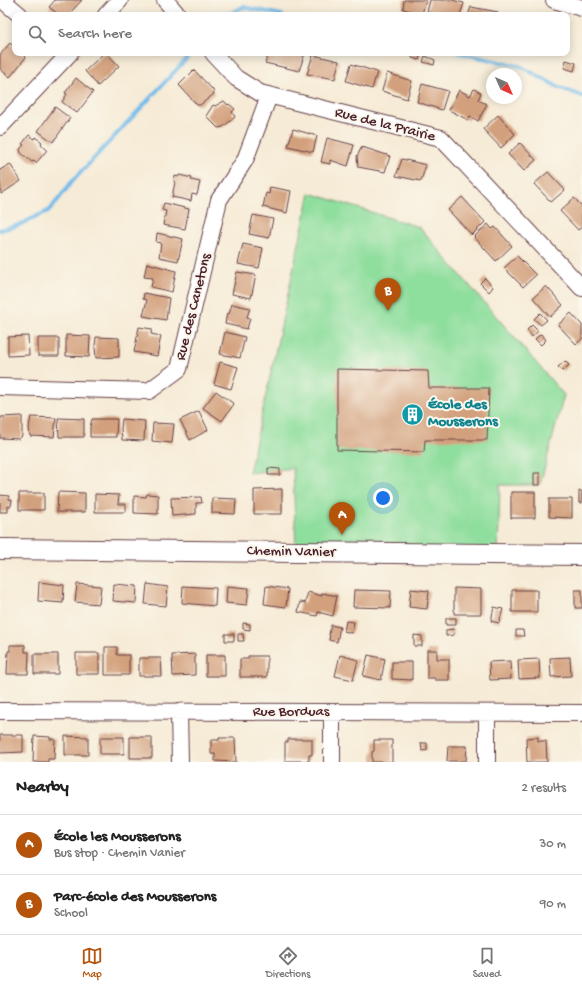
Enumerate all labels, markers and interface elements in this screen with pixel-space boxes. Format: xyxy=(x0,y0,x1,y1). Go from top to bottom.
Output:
search box xyxy=(12,12,570,56)
icon: search xyxy=(26,23,48,45)
text: Search here xyxy=(58,25,132,43)
north arrow xyxy=(486,68,522,104)
street label: Rue de la Prairie xyxy=(333,104,437,146)
street label: Rue des Canetons xyxy=(172,251,216,362)
pin: B xyxy=(375,278,401,311)
place label: École des Mousserons xyxy=(428,396,499,431)
building icon: École des Mousserons xyxy=(399,401,425,427)
your location xyxy=(373,488,393,508)
pin: A xyxy=(329,502,355,535)
street label: Chemin Vanier xyxy=(247,542,337,562)
street label: Rue Borduas xyxy=(253,703,330,721)
text: Nearby xyxy=(16,778,69,798)
text: 2 results xyxy=(521,781,566,796)
text: École les Mousserons xyxy=(54,828,181,846)
text: A xyxy=(25,837,33,852)
text: 30 m xyxy=(540,837,566,852)
text: Bus stop · Chemin Vanier xyxy=(54,846,185,861)
text: Parc-école des Mousserons xyxy=(54,888,216,906)
text: B xyxy=(26,897,32,912)
text: 90 m xyxy=(540,897,566,912)
text: School xyxy=(54,906,88,921)
tab: Map xyxy=(81,945,103,981)
tab: Directions xyxy=(266,945,310,981)
tab: Saved xyxy=(473,945,501,981)

